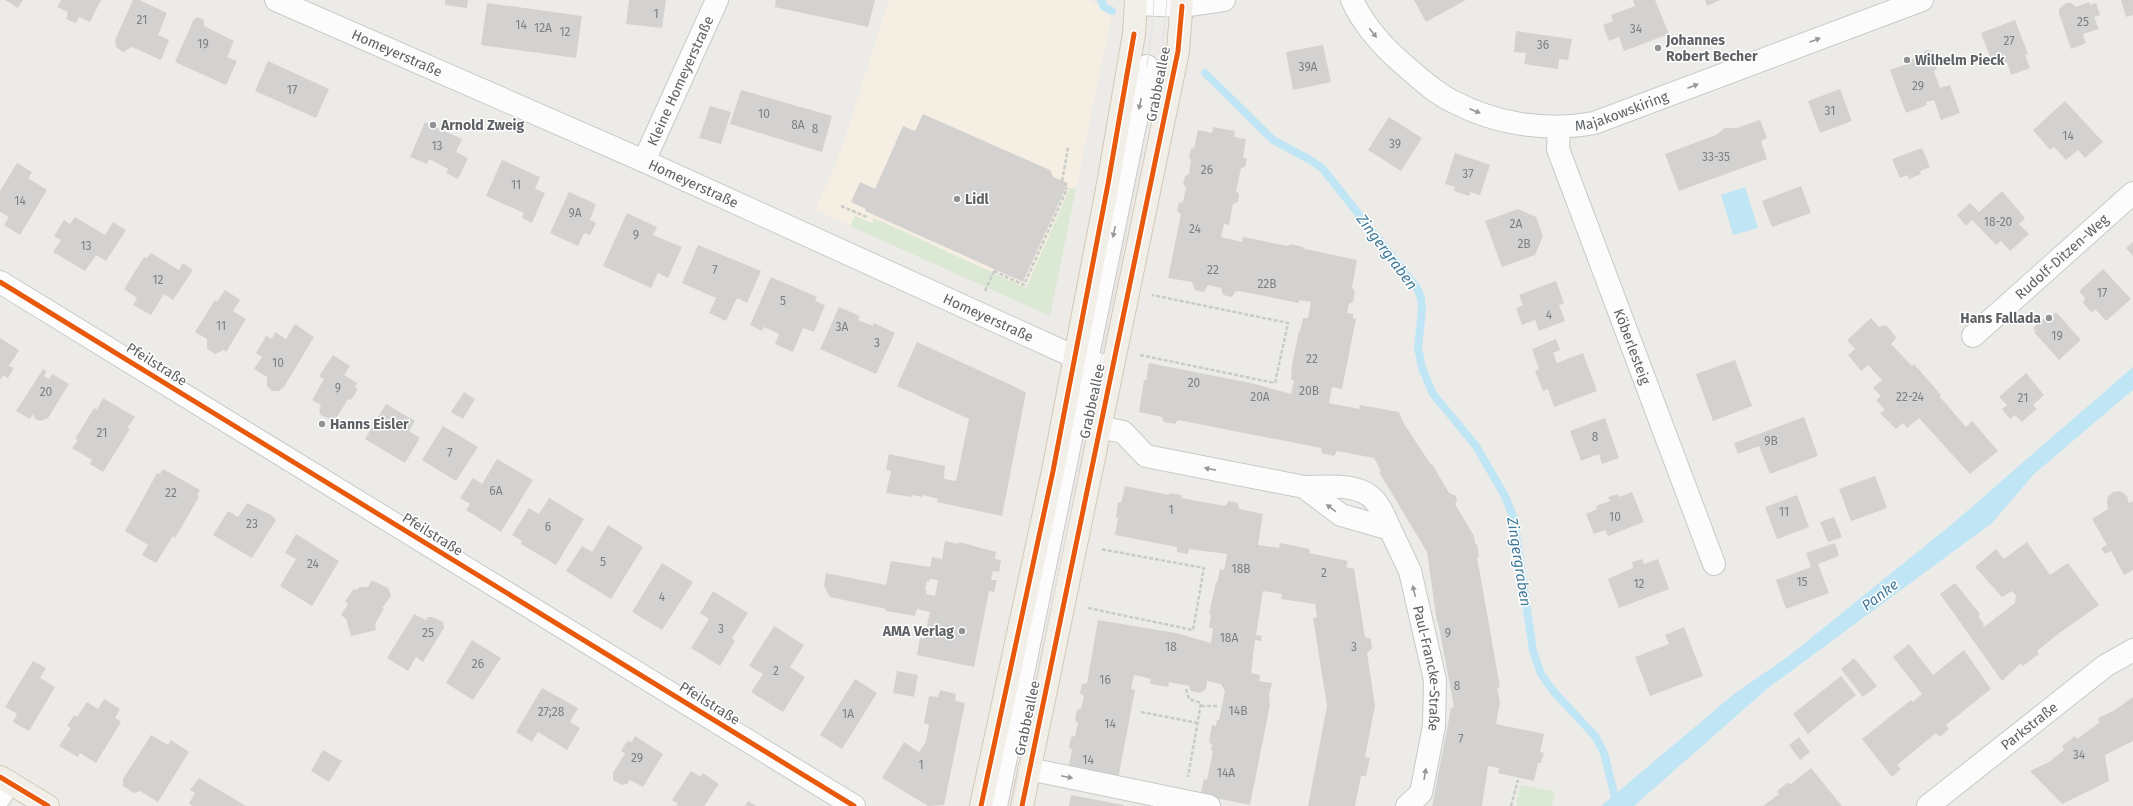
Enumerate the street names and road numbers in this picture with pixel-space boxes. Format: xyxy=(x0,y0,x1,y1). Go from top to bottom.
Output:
street label: Kleine Homeyerstraße xyxy=(644,14,718,149)
street label: Homeyerstraße xyxy=(349,26,445,81)
street label: Grabbeallee xyxy=(1143,45,1174,123)
street label: Majakowskiring xyxy=(1574,88,1671,135)
street label: Homeyerstraße xyxy=(646,156,741,212)
street label: Rudolf-Ditzen-Weg xyxy=(2012,210,2113,303)
street label: Homeyerstraße xyxy=(940,290,1036,346)
street label: Köberlesteig xyxy=(1610,306,1654,388)
street label: Pfeilstraße xyxy=(123,339,190,390)
street label: Grabbeallee xyxy=(1076,362,1109,440)
street label: Pfeilstraße xyxy=(399,509,466,560)
street label: Paul-Francke-Straße xyxy=(1409,604,1443,733)
street label: Pfeilstraße xyxy=(676,678,743,729)
street label: Grabbeallee xyxy=(1011,679,1044,757)
street label: Parkstraße xyxy=(1998,699,2061,754)

